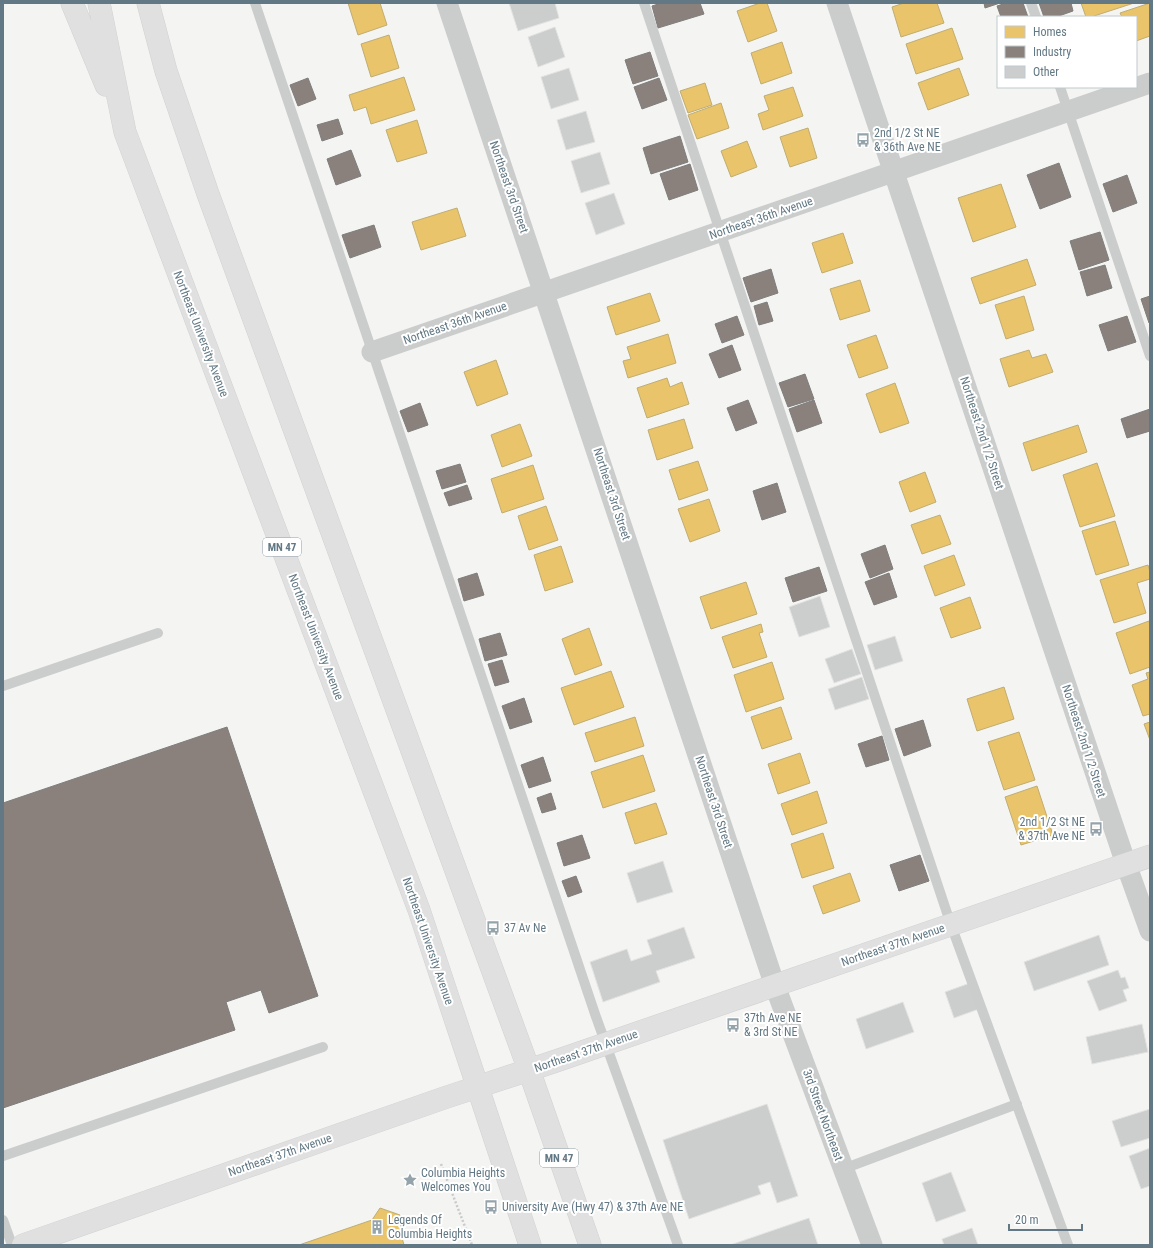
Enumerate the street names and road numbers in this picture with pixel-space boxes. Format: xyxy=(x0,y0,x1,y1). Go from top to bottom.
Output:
street label: Northeast 3rd Street xyxy=(487,139,531,235)
street label: Northeast 36th Avenue xyxy=(707,194,815,242)
street label: Northeast University Avenue xyxy=(171,269,232,399)
street label: Northeast 36th Avenue xyxy=(401,299,509,347)
street label: Northeast 2nd 1/2 Street xyxy=(957,375,1007,491)
street label: Northeast 3rd Street xyxy=(590,446,634,542)
road number: MN 47 xyxy=(263,538,301,556)
street label: Northeast University Avenue xyxy=(286,572,347,702)
street label: Northeast 2nd 1/2 Street xyxy=(1059,683,1109,799)
street label: Northeast 3rd Street xyxy=(692,754,736,850)
street label: Northeast University Avenue xyxy=(400,876,456,1007)
street label: Northeast 37th Avenue xyxy=(839,921,947,969)
street label: Northeast 37th Avenue xyxy=(532,1027,640,1075)
street label: 3rd Street Northeast xyxy=(800,1067,846,1163)
street label: Northeast 37th Avenue xyxy=(226,1131,334,1179)
road number: MN 47 xyxy=(540,1149,578,1167)

